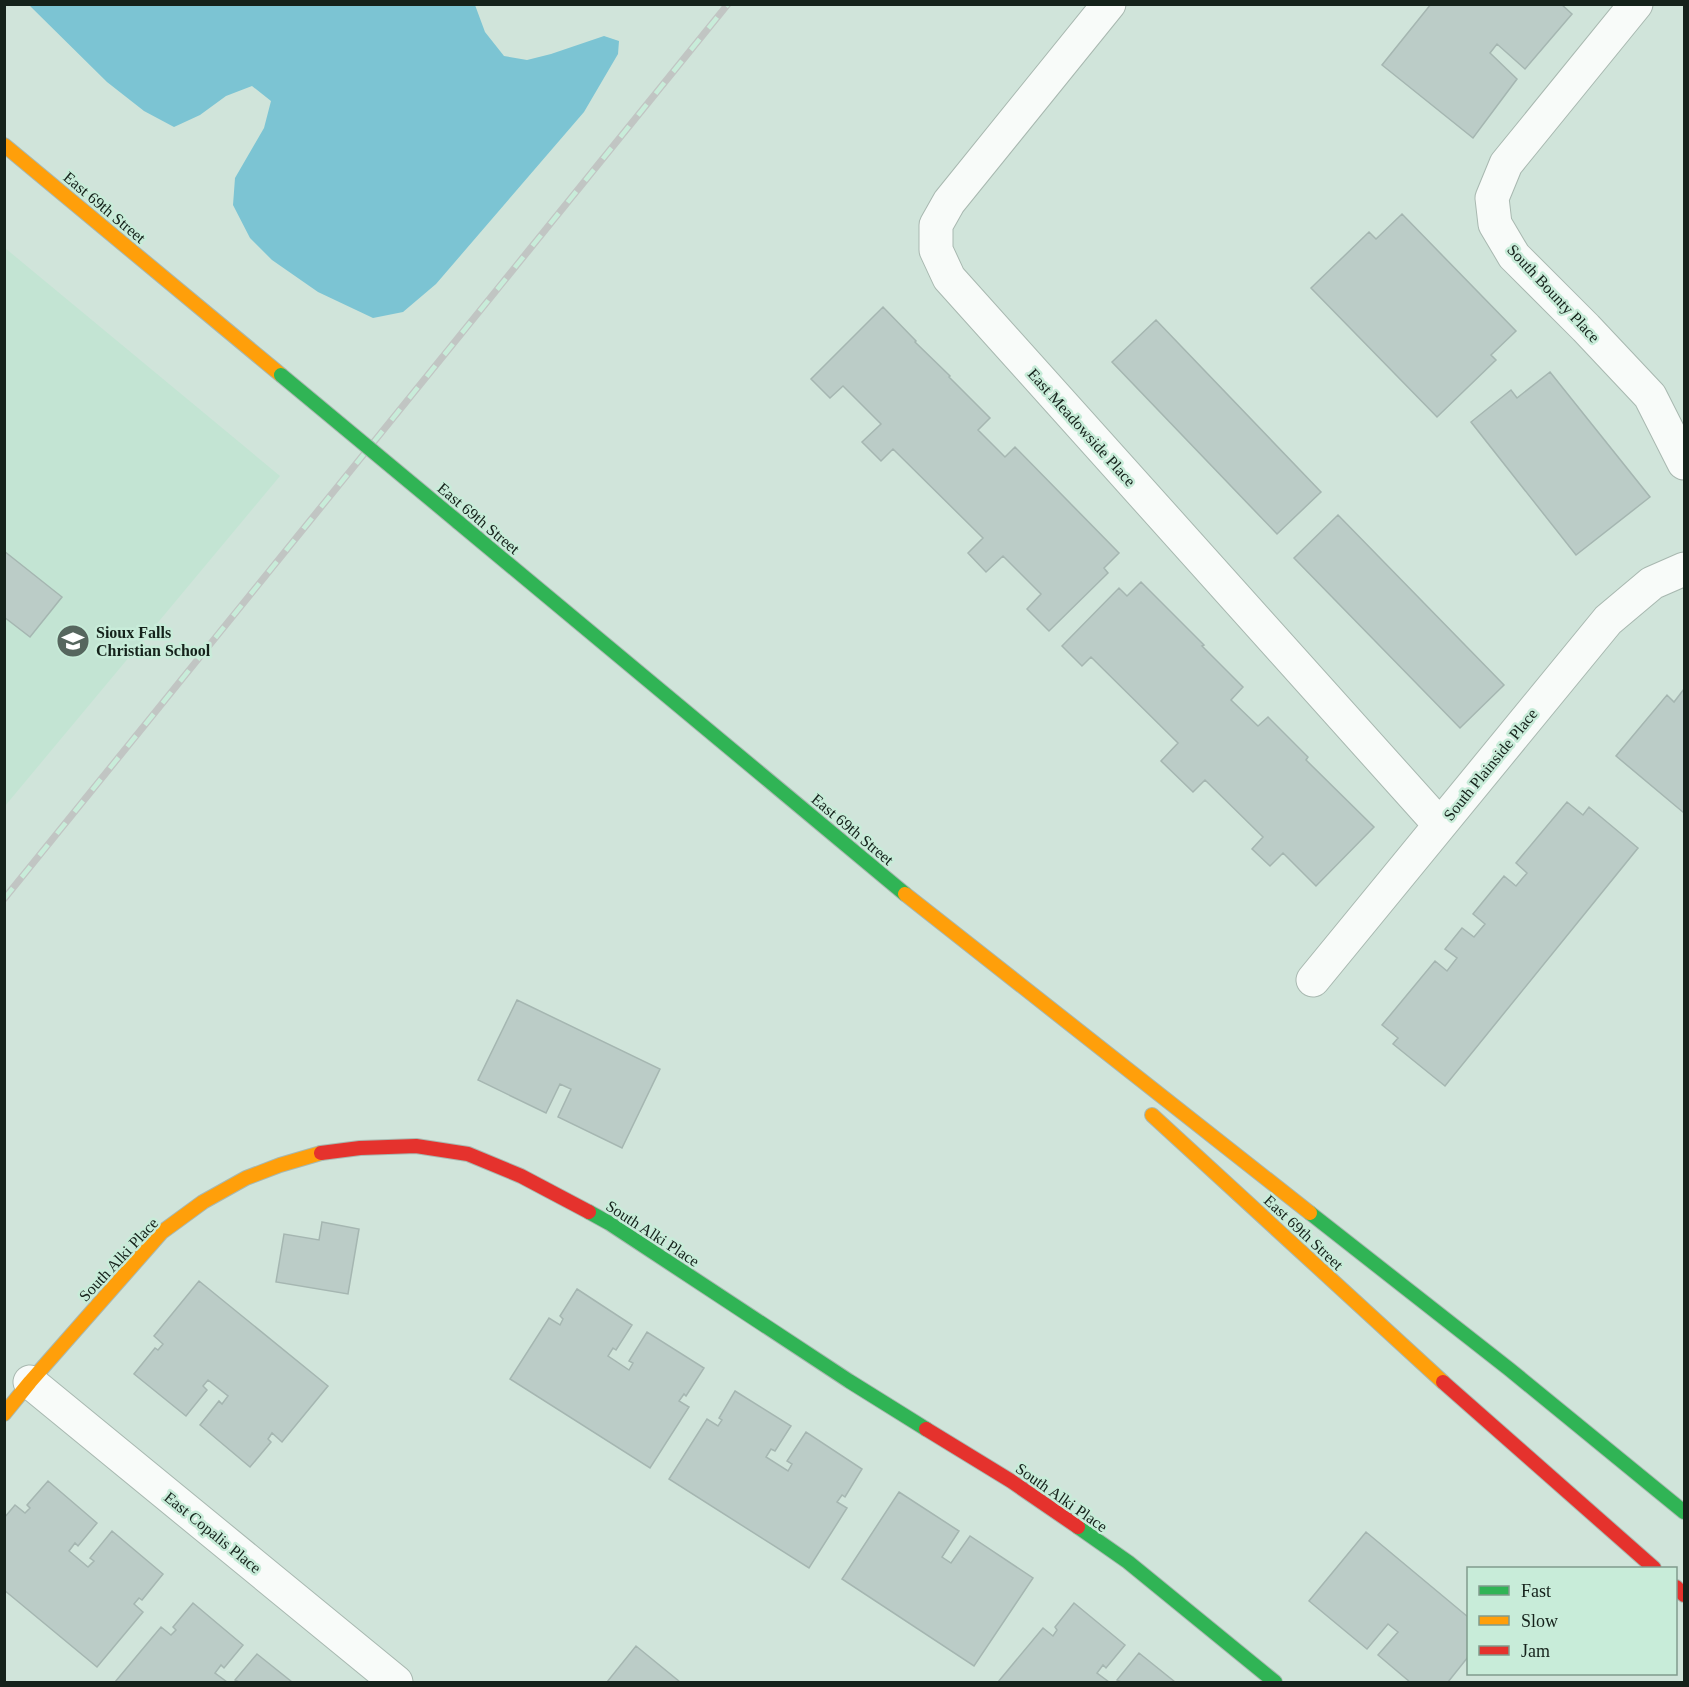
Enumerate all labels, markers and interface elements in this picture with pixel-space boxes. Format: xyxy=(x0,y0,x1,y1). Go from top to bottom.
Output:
street label: East 69th Street xyxy=(60,168,149,247)
street label: South Bounty Place xyxy=(1503,241,1603,346)
street label: East Meadowside Place xyxy=(1024,365,1139,489)
street label: East 69th Street xyxy=(434,479,523,558)
school or university icon: Sioux Falls Christian School xyxy=(55,623,91,659)
place label: Sioux Falls Christian School xyxy=(96,624,211,659)
street label: South Plainside Place xyxy=(1440,705,1541,824)
street label: East 69th Street xyxy=(808,790,897,869)
street label: East 69th Street xyxy=(1261,1192,1347,1274)
street label: South Alki Place xyxy=(603,1197,702,1270)
street label: South Alki Place xyxy=(75,1214,161,1304)
street label: South Alki Place xyxy=(1013,1460,1111,1535)
street label: East Copalis Place xyxy=(160,1488,264,1577)
legend xyxy=(1467,1567,1677,1675)
text: Fast xyxy=(1521,1581,1551,1601)
text: Slow xyxy=(1521,1611,1558,1631)
text: Jam xyxy=(1521,1641,1550,1661)

